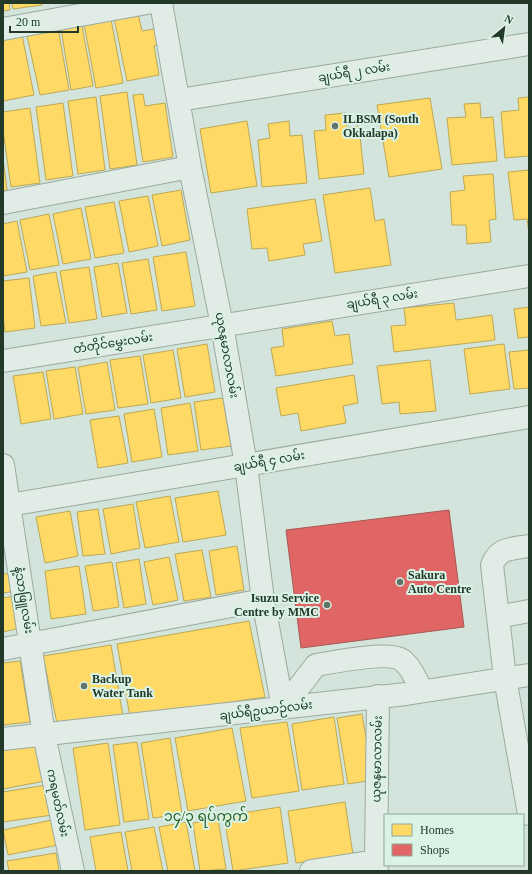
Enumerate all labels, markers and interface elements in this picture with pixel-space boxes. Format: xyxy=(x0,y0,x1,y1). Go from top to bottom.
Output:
scale bar xyxy=(10,8,78,34)
north arrow xyxy=(484,8,524,48)
text: N xyxy=(502,12,515,26)
text: 20 m xyxy=(16,15,41,29)
street label: ချယ်ရီ ၂ လမ်း xyxy=(317,57,392,88)
place label: ILBSM (South Okkalapa) xyxy=(343,112,419,140)
marker: ILBSM (South Okkalapa) xyxy=(330,121,340,131)
street label: ချယ်ရီ ၃ လမ်း xyxy=(345,284,419,315)
street label: ယုဇနမာလာလမ်း xyxy=(210,311,243,400)
street label: တံတိုင်မွှေးလမ်း xyxy=(72,328,154,359)
street label: ချယ်ရီ ၄ လမ်း xyxy=(232,446,306,477)
street label: နံ့သာဖြူလမ်း xyxy=(9,565,38,635)
place label: Sakura Auto Centre xyxy=(408,568,472,596)
marker: Sakura Auto Centre xyxy=(395,577,405,587)
place label: Isuzu Service Centre by MMC xyxy=(234,591,320,619)
marker: Isuzu Service Centre by MMC xyxy=(322,600,332,610)
place label: Backup Water Tank xyxy=(92,672,153,700)
marker: Backup Water Tank xyxy=(79,681,89,691)
street label: ချယ်ရီဥယာဉ်လမ်း xyxy=(218,695,314,726)
street label: ယုဇနမာလာလမ်း xyxy=(367,715,388,803)
street label: ကရမတ်လမ်း xyxy=(41,767,74,839)
district label: ၁၄/၃ ရပ်ကွက် xyxy=(164,806,248,828)
legend xyxy=(384,814,524,866)
text: Homes xyxy=(420,823,454,837)
text: Shops xyxy=(420,843,450,857)

